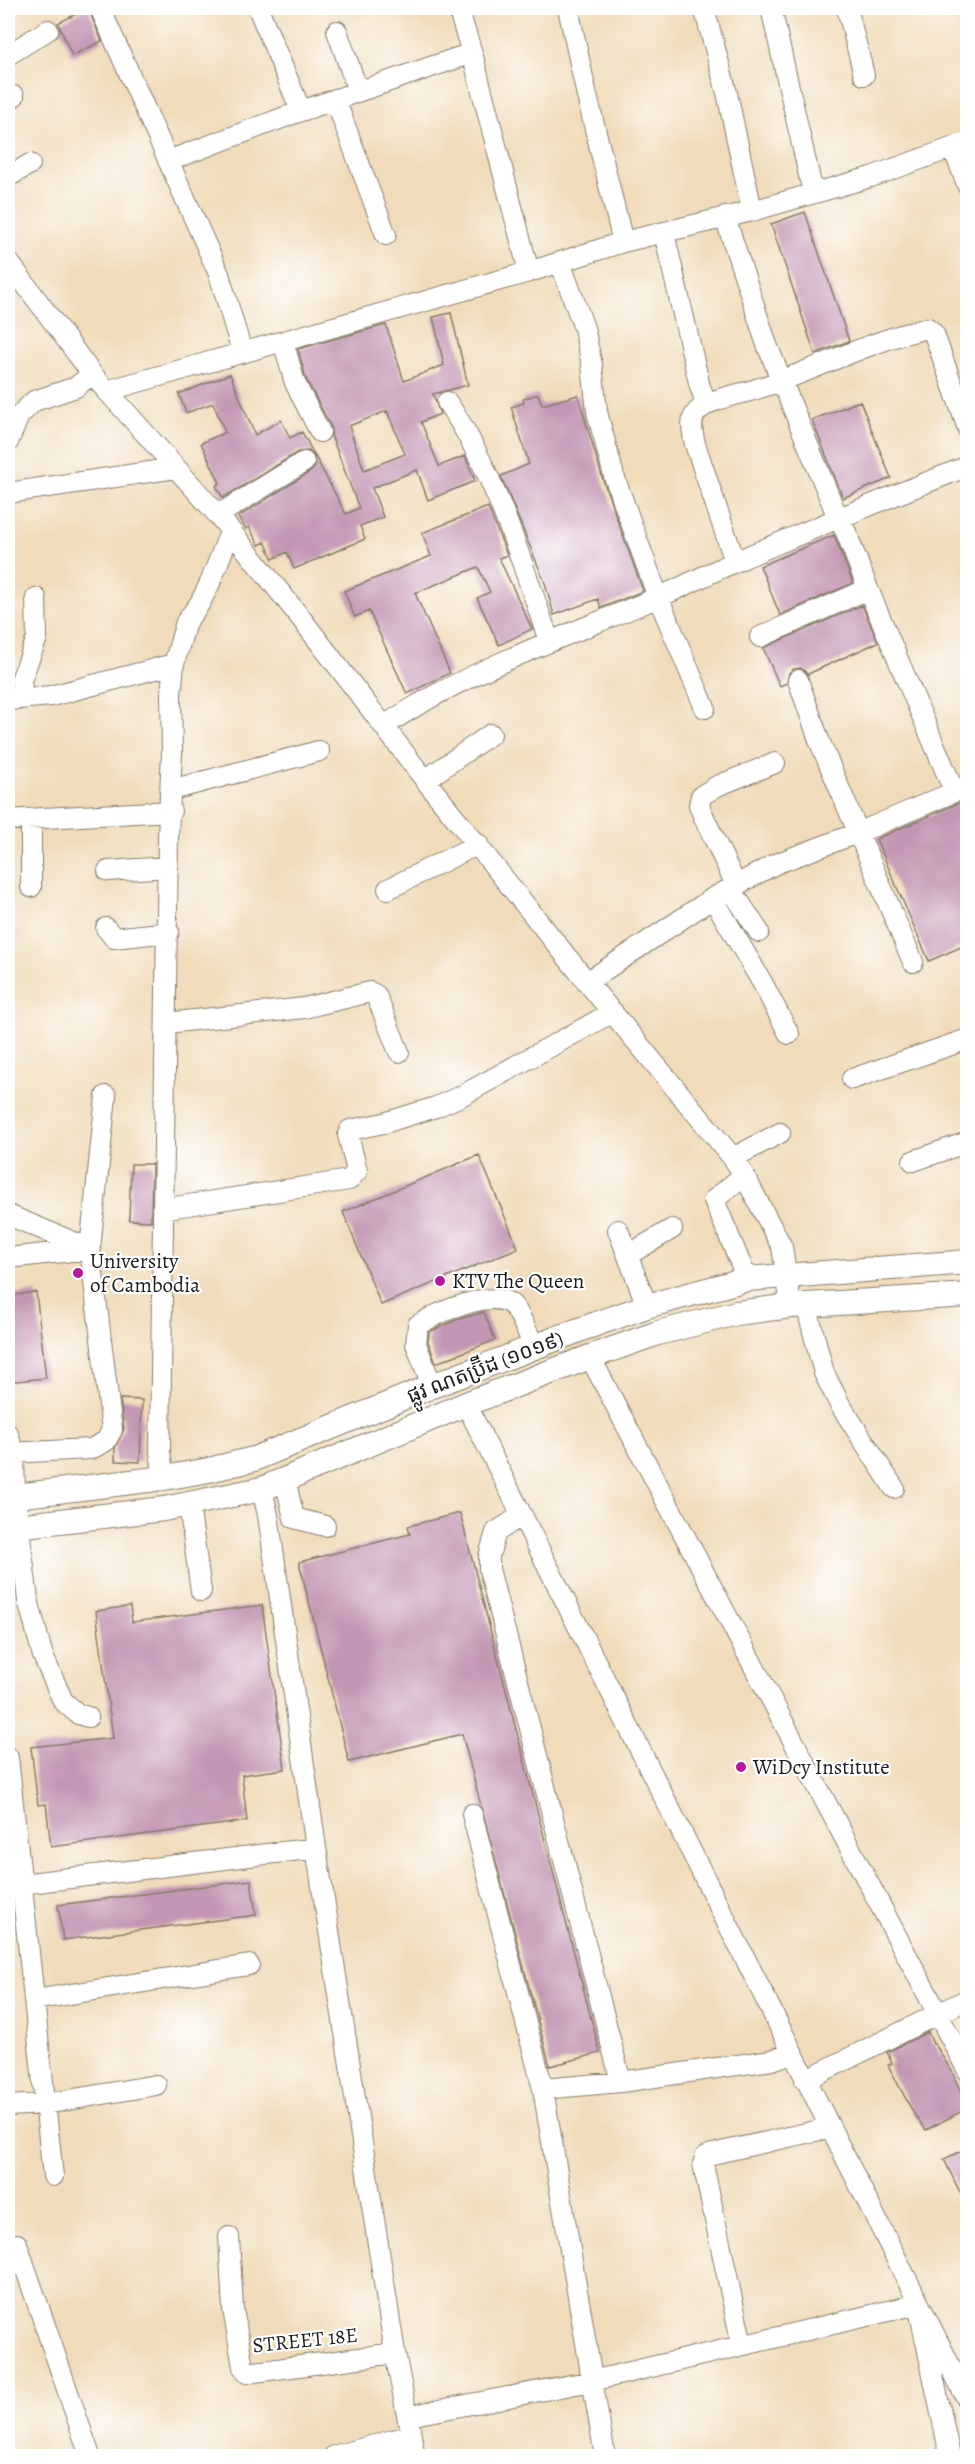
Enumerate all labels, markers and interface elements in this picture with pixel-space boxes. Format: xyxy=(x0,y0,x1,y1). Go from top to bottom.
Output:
place label: University of Cambodia xyxy=(90,1247,200,1299)
marker: University of Cambodia xyxy=(71,1266,85,1280)
place label: KTV The Queen xyxy=(452,1267,584,1295)
marker: KTV The Queen xyxy=(433,1274,447,1288)
street label: ផ្លូវ ណតប្រ៊ីដ (១០១៩) xyxy=(403,1324,569,1415)
place label: WiDcy Institute xyxy=(752,1753,890,1781)
marker: WiDcy Institute xyxy=(734,1760,748,1774)
street label: STREET 18E xyxy=(251,2321,359,2359)

